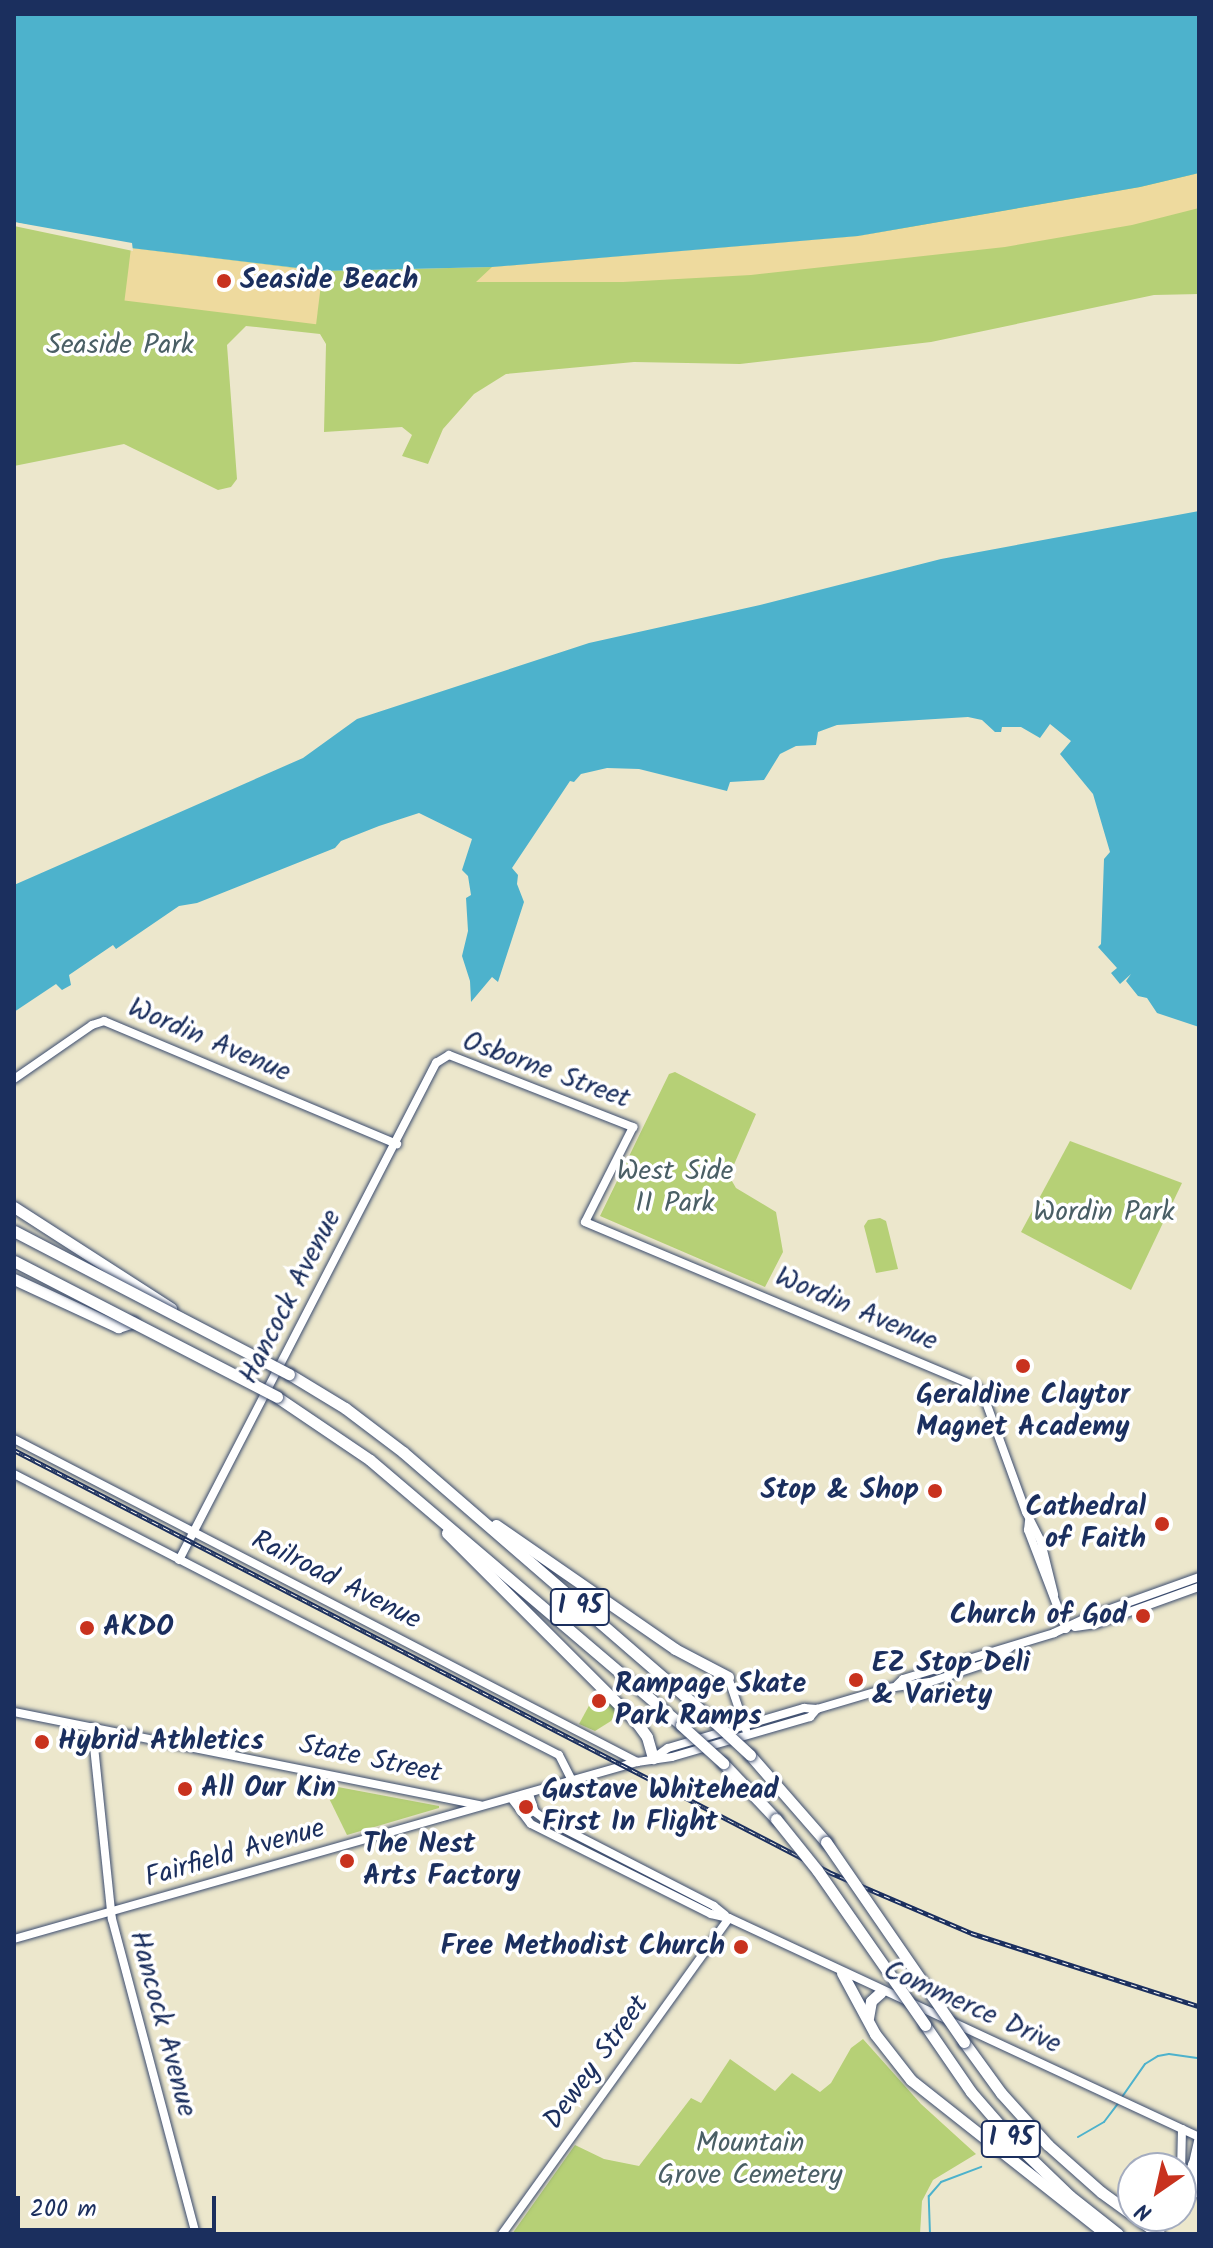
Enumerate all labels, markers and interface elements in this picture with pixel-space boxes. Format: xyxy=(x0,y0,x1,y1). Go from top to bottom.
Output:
place label: Seaside Beach xyxy=(240,264,418,298)
marker: Seaside Beach xyxy=(215,272,233,290)
park label: Seaside Park xyxy=(46,329,194,363)
street label: Wordin Avenue xyxy=(123,992,295,1090)
street label: Osborne Street xyxy=(458,1025,634,1117)
park label: West Side II Park xyxy=(617,1155,733,1221)
park label: Wordin Park xyxy=(1033,1196,1175,1230)
street label: Hancock Avenue xyxy=(233,1204,349,1390)
street label: Wordin Avenue xyxy=(770,1261,942,1359)
marker: Geraldine Claytor Magnet Academy xyxy=(1014,1357,1032,1375)
place label: Geraldine Claytor Magnet Academy xyxy=(916,1379,1130,1445)
place label: Stop & Shop xyxy=(760,1474,919,1508)
marker: Stop & Shop xyxy=(926,1482,944,1500)
place label: Cathedral of Faith xyxy=(1025,1491,1146,1557)
marker: Cathedral of Faith xyxy=(1153,1515,1171,1533)
street label: Railroad Avenue xyxy=(246,1524,426,1638)
road number: I 95 xyxy=(548,1585,612,1629)
place label: Church of God xyxy=(950,1599,1127,1633)
marker: Church of God xyxy=(1134,1607,1152,1625)
place label: AKDO xyxy=(103,1611,173,1645)
marker: AKDO xyxy=(78,1619,96,1637)
place label: EZ Stop Deli & Variety xyxy=(872,1647,1030,1713)
place label: Rampage Skate Park Ramps xyxy=(615,1668,806,1734)
marker: EZ Stop Deli & Variety xyxy=(847,1671,865,1689)
marker: Rampage Skate Park Ramps xyxy=(590,1692,608,1710)
place label: Hybrid Athletics xyxy=(58,1725,264,1759)
street label: State Street xyxy=(296,1729,444,1791)
marker: Hybrid Athletics xyxy=(33,1733,51,1751)
place label: All Our Kin xyxy=(201,1772,336,1806)
place label: Gustave Whitehead First In Flight xyxy=(542,1774,779,1840)
marker: All Our Kin xyxy=(176,1780,194,1798)
marker: Gustave Whitehead First In Flight xyxy=(517,1798,535,1816)
street label: Fairfield Avenue xyxy=(141,1812,329,1896)
place label: The Nest Arts Factory xyxy=(363,1828,520,1894)
marker: The Nest Arts Factory xyxy=(338,1852,356,1870)
street label: Hancock Avenue xyxy=(121,1927,203,2121)
place label: Free Methodist Church xyxy=(440,1930,725,1964)
marker: Free Methodist Church xyxy=(732,1938,750,1956)
street label: Commerce Drive xyxy=(878,1954,1066,2062)
street label: Dewey Street xyxy=(537,1989,657,2137)
road number: I 95 xyxy=(979,2117,1043,2161)
park label: Mountain Grove Cemetery xyxy=(658,2127,842,2193)
north arrow xyxy=(1117,2152,1197,2232)
scale bar xyxy=(20,2180,220,2230)
text: 200 m xyxy=(30,2190,97,2229)
text: N xyxy=(1129,2192,1160,2229)

